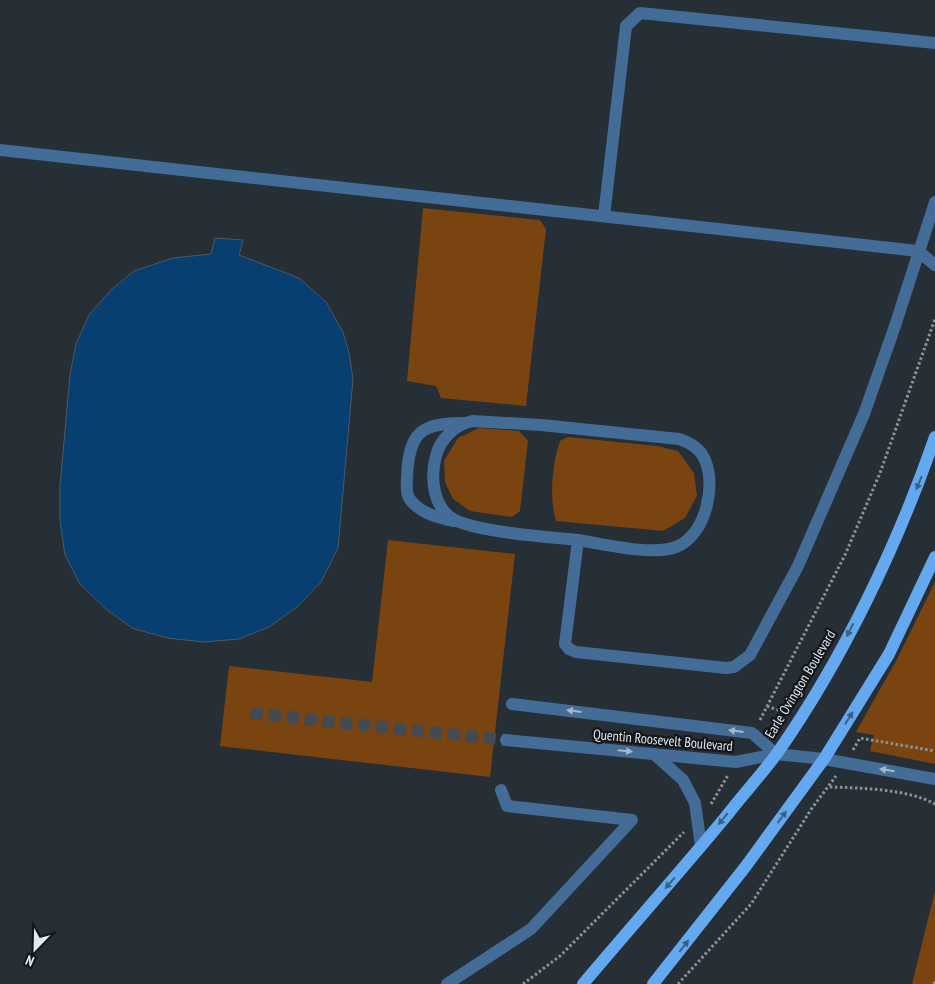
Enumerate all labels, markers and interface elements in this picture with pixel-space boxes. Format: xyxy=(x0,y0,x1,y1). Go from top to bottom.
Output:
one-way arrow xyxy=(914,476,922,490)
one-way arrow xyxy=(846,623,854,637)
street label: Earle Ovington Boulevard xyxy=(761,627,839,741)
one-way arrow xyxy=(566,707,582,715)
one-way arrow xyxy=(845,711,854,724)
street label: Quentin Roosevelt Boulevard xyxy=(592,725,734,755)
one-way arrow xyxy=(727,727,743,735)
one-way arrow xyxy=(617,747,633,755)
one-way arrow xyxy=(879,766,895,774)
one-way arrow xyxy=(777,811,788,824)
one-way arrow xyxy=(718,812,729,825)
one-way arrow xyxy=(664,876,675,889)
north arrow xyxy=(10,924,60,974)
one-way arrow xyxy=(678,940,689,953)
text: N xyxy=(23,951,37,971)

